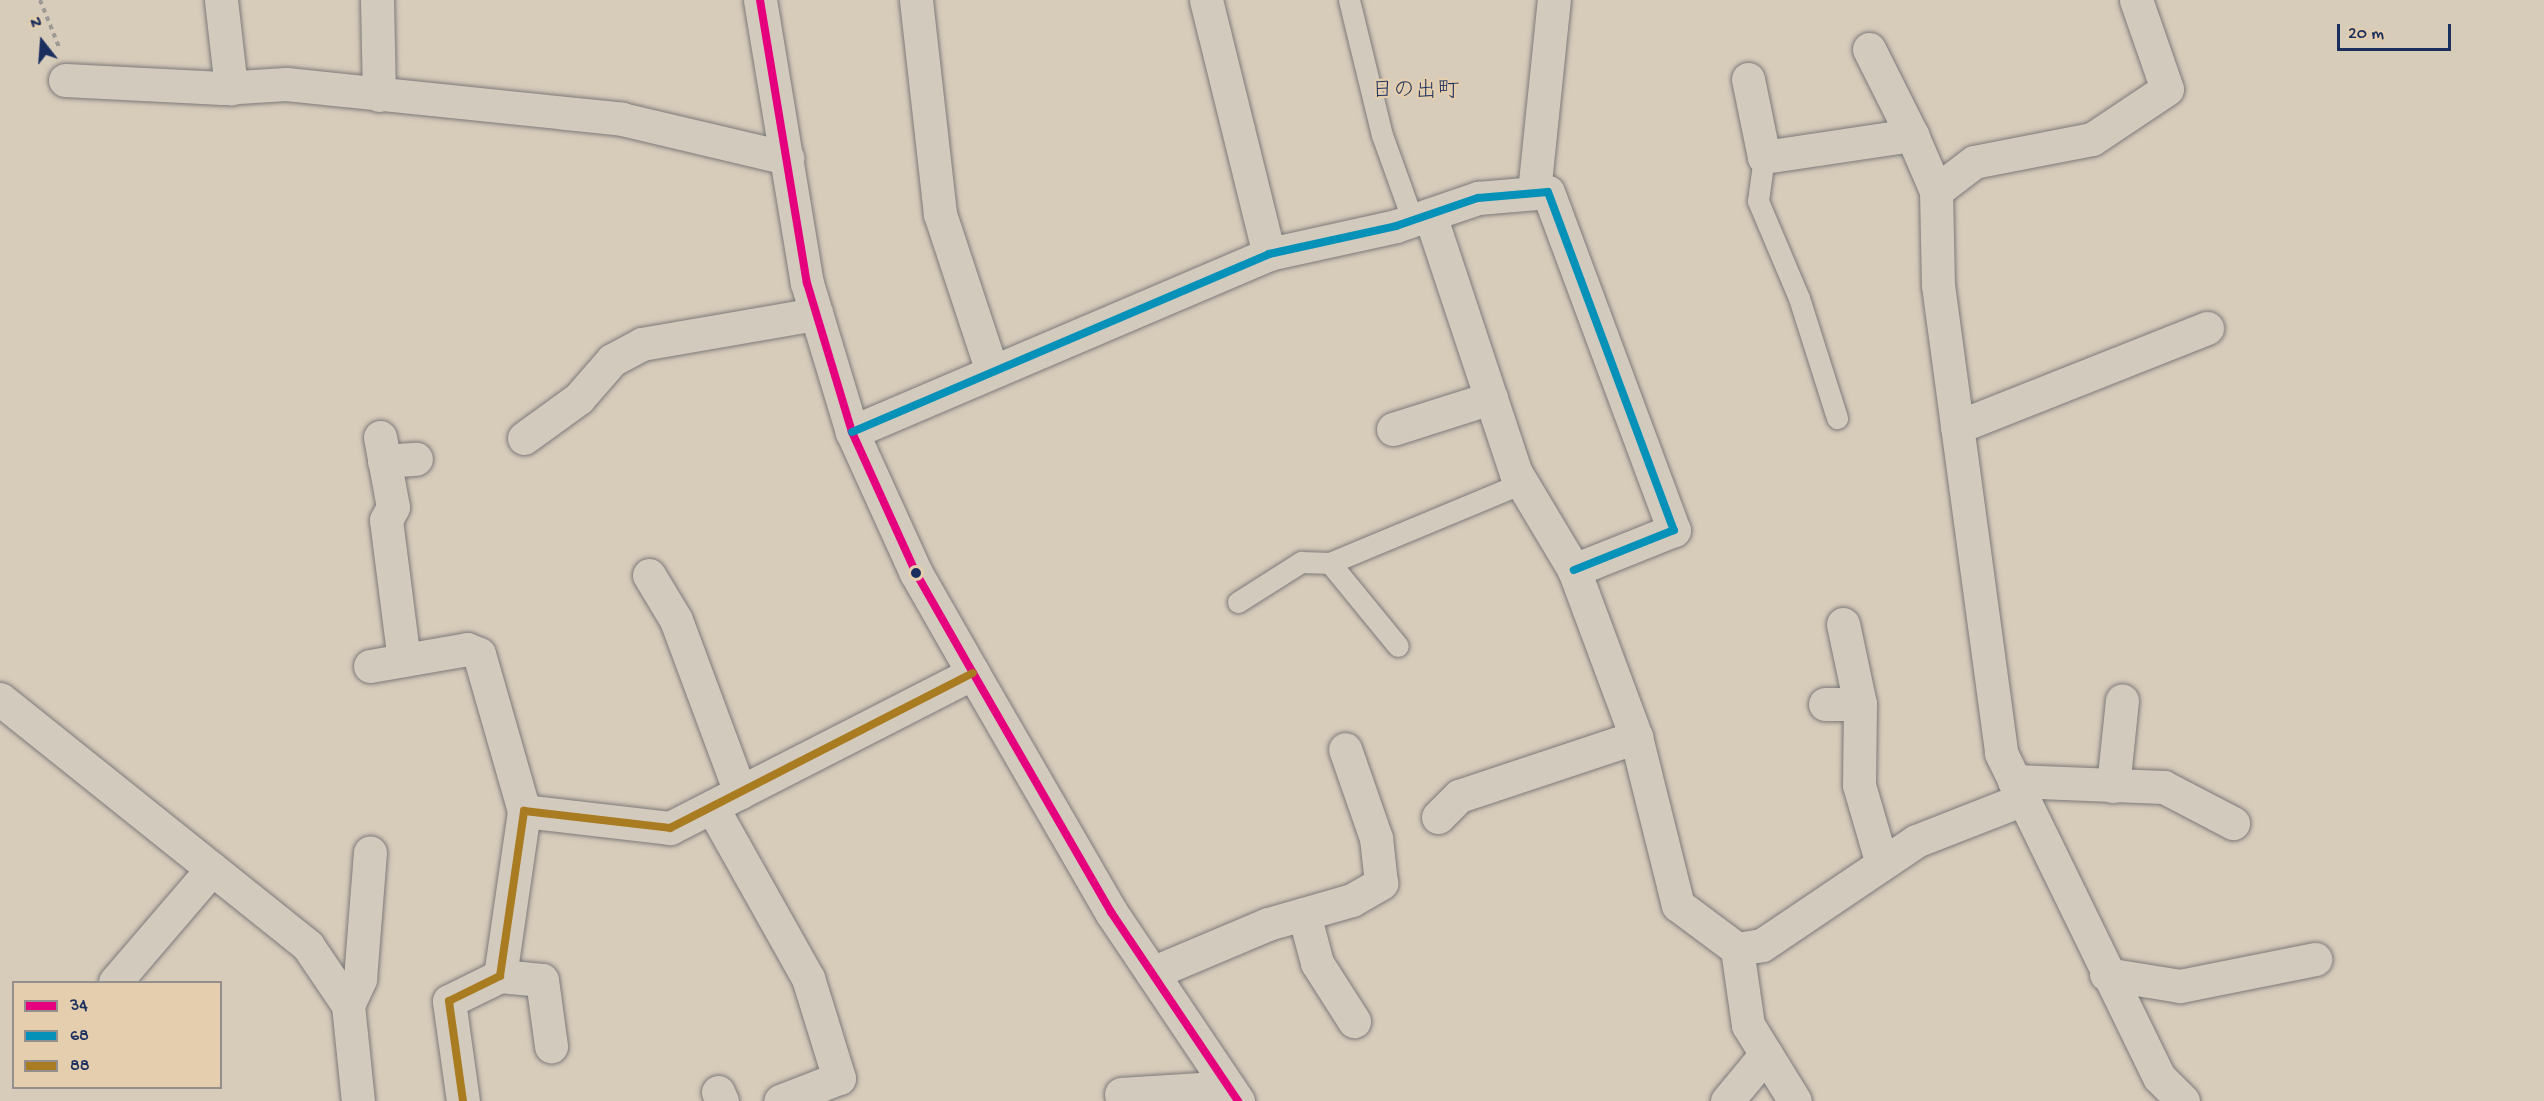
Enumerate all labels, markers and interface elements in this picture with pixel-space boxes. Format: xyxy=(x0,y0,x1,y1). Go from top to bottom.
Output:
north arrow xyxy=(12,12,72,72)
scale bar xyxy=(2340,12,2454,50)
text: N xyxy=(29,14,44,35)
text: 20 m xyxy=(2348,24,2384,45)
district label: 日の出町 xyxy=(1371,80,1459,106)
unlabelled marker xyxy=(910,567,922,579)
legend xyxy=(12,981,222,1089)
text: 34 xyxy=(70,996,88,1017)
text: 68 xyxy=(70,1026,89,1047)
text: 88 xyxy=(70,1056,90,1077)

